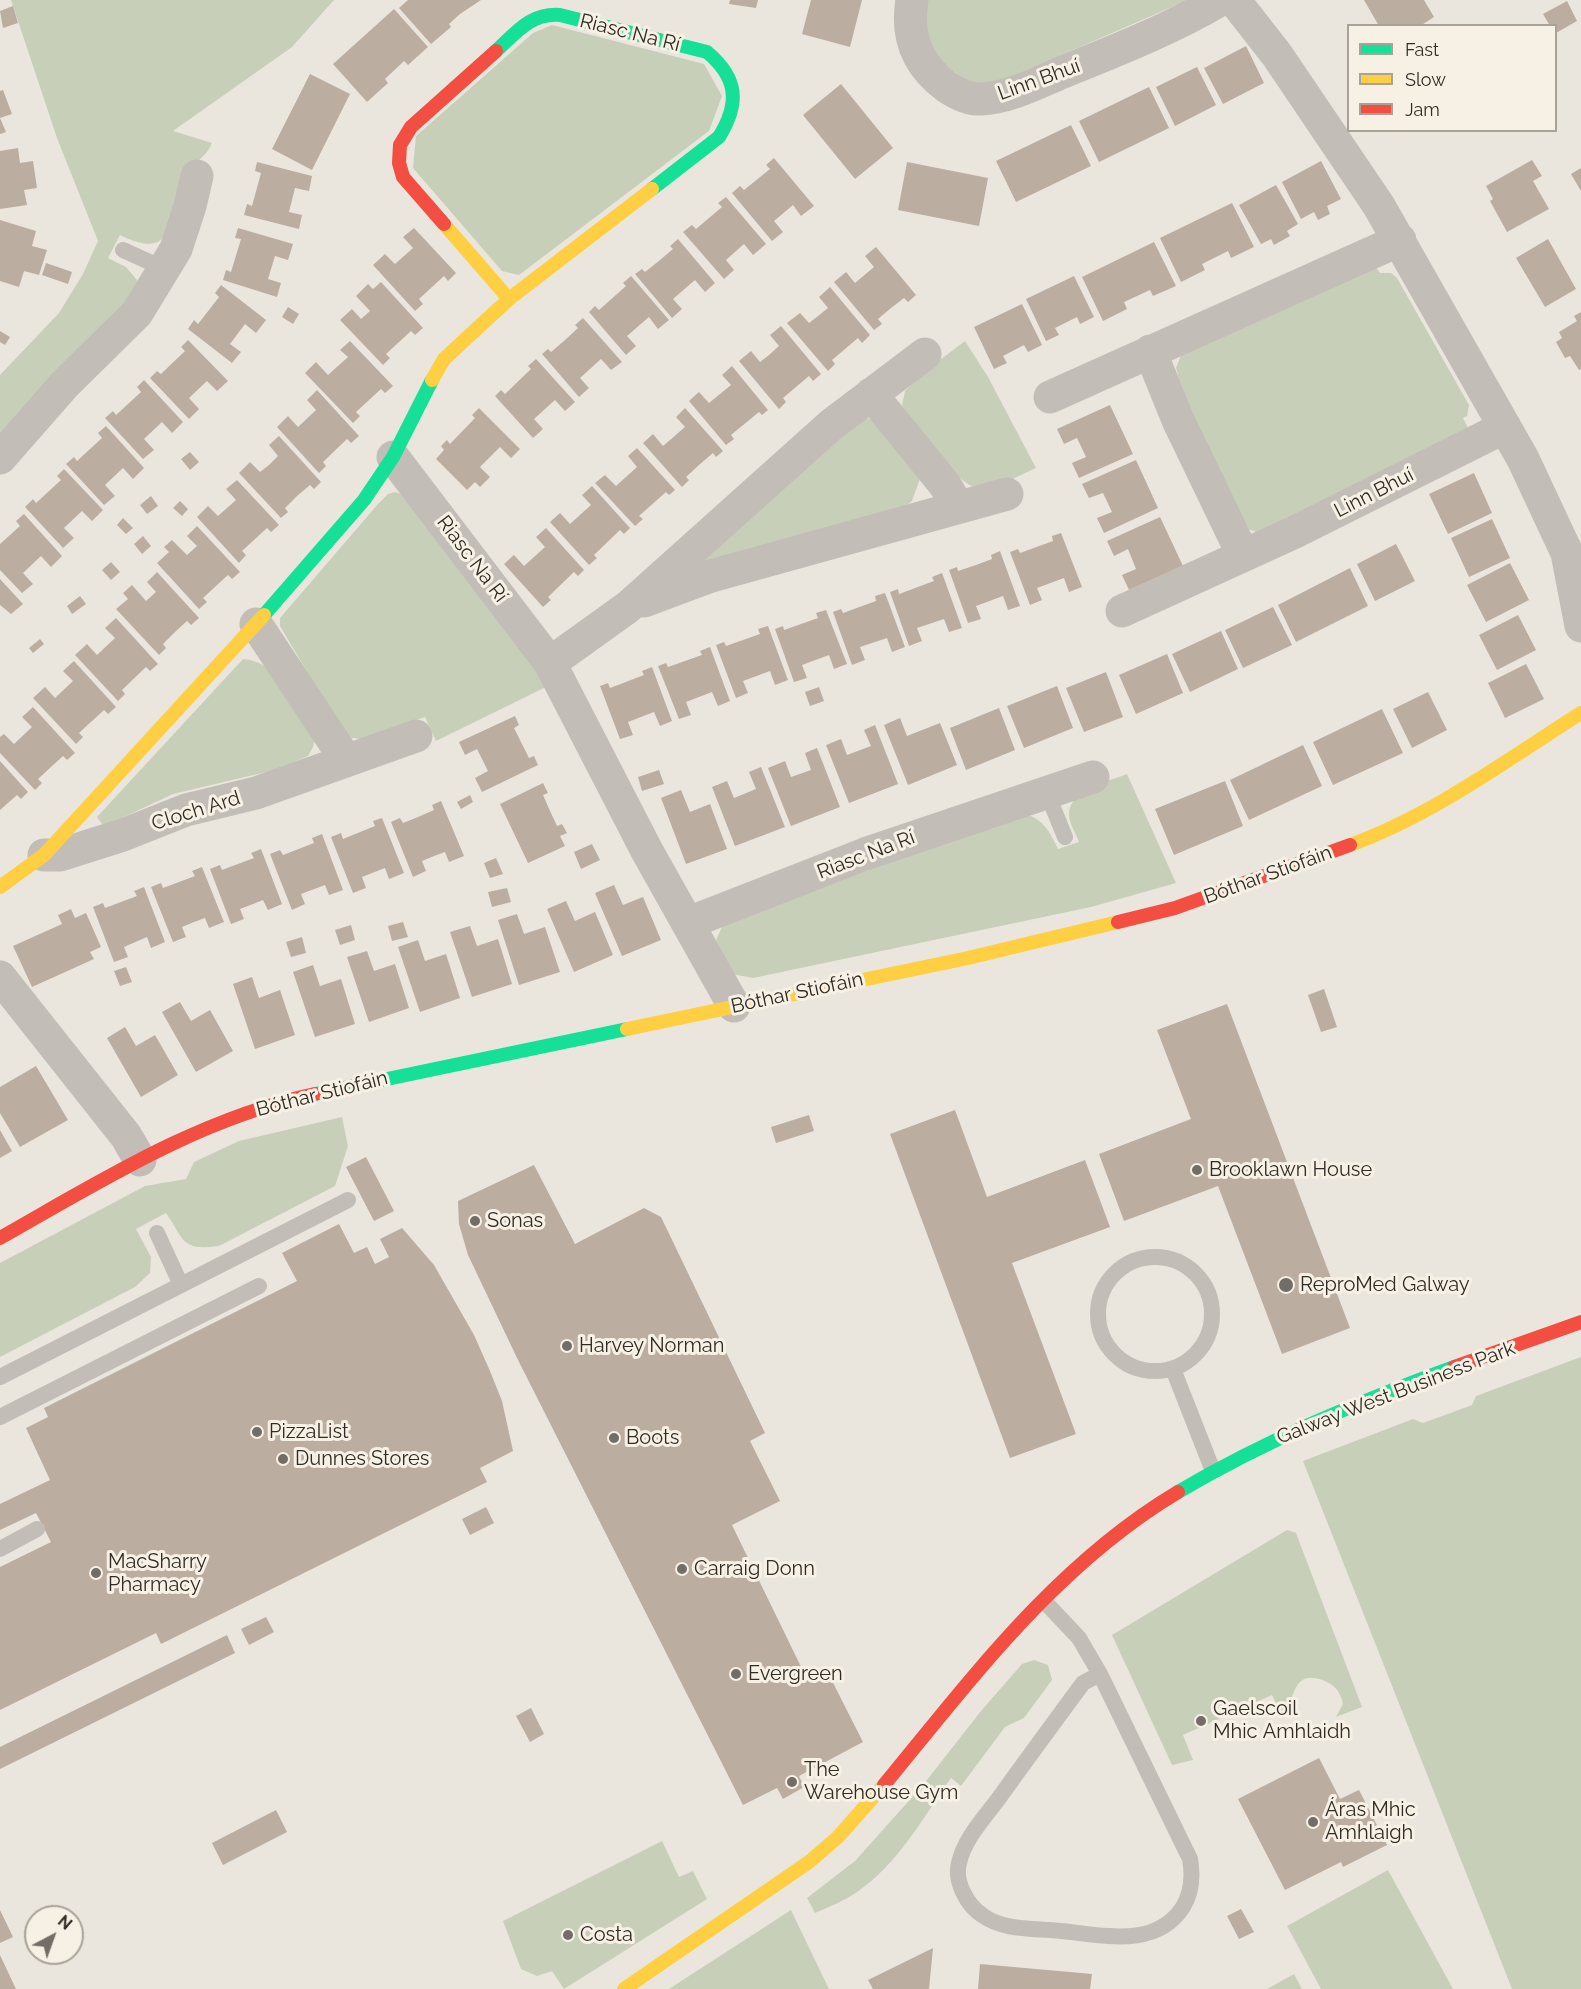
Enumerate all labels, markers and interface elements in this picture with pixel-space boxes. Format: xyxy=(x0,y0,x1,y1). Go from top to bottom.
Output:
street label: Riasc Na Rí xyxy=(577,9,683,57)
legend xyxy=(1347,24,1557,132)
text: Fast xyxy=(1405,39,1439,60)
street label: Linn Bhuí xyxy=(995,54,1083,106)
text: Slow xyxy=(1405,69,1446,90)
text: Jam xyxy=(1405,99,1440,120)
street label: Linn Bhuí xyxy=(1330,463,1418,523)
street label: Riasc Na Rí xyxy=(432,511,512,607)
street label: Cloch Ard xyxy=(149,786,243,836)
street label: Riasc Na Rí xyxy=(814,825,918,885)
street label: Bóthar Stiofáin xyxy=(1201,841,1335,909)
street label: Bóthar Stiofáin xyxy=(729,967,865,1019)
street label: Bóthar Stiofáin xyxy=(254,1066,390,1122)
place label: Brooklawn House xyxy=(1209,1158,1372,1182)
marker: Brooklawn House xyxy=(1190,1163,1204,1177)
place label: Sonas xyxy=(487,1209,543,1233)
marker: Sonas xyxy=(468,1214,482,1228)
place label: ReproMed Galway xyxy=(1300,1273,1470,1297)
marker: ReproMed Galway xyxy=(1277,1276,1295,1294)
place label: Harvey Norman xyxy=(579,1334,724,1358)
street label: Galway West Business Park xyxy=(1273,1336,1519,1450)
marker: Harvey Norman xyxy=(560,1339,574,1353)
place label: PizzaList xyxy=(269,1420,349,1444)
marker: PizzaList xyxy=(250,1425,264,1439)
place label: Boots xyxy=(626,1426,679,1450)
marker: Boots xyxy=(607,1431,621,1445)
place label: Dunnes Stores xyxy=(295,1447,429,1471)
marker: Dunnes Stores xyxy=(276,1452,290,1466)
place label: MacSharry Pharmacy xyxy=(108,1550,207,1597)
place label: Carraig Donn xyxy=(694,1557,815,1581)
marker: Carraig Donn xyxy=(675,1562,689,1576)
marker: MacSharry Pharmacy xyxy=(89,1566,103,1580)
place label: Evergreen xyxy=(748,1662,843,1686)
marker: Evergreen xyxy=(729,1667,743,1681)
place label: Gaelscoil Mhic Amhlaidh xyxy=(1213,1697,1351,1744)
marker: Gaelscoil Mhic Amhlaidh xyxy=(1194,1714,1208,1728)
place label: The Warehouse Gym xyxy=(804,1758,958,1805)
marker: The Warehouse Gym xyxy=(785,1775,799,1789)
place label: Áras Mhic Amhlaigh xyxy=(1325,1798,1416,1845)
marker: Áras Mhic Amhlaigh xyxy=(1306,1815,1320,1829)
north arrow xyxy=(24,1905,84,1965)
text: N xyxy=(54,1911,76,1934)
place label: Costa xyxy=(580,1923,633,1947)
marker: Costa xyxy=(561,1928,575,1942)

